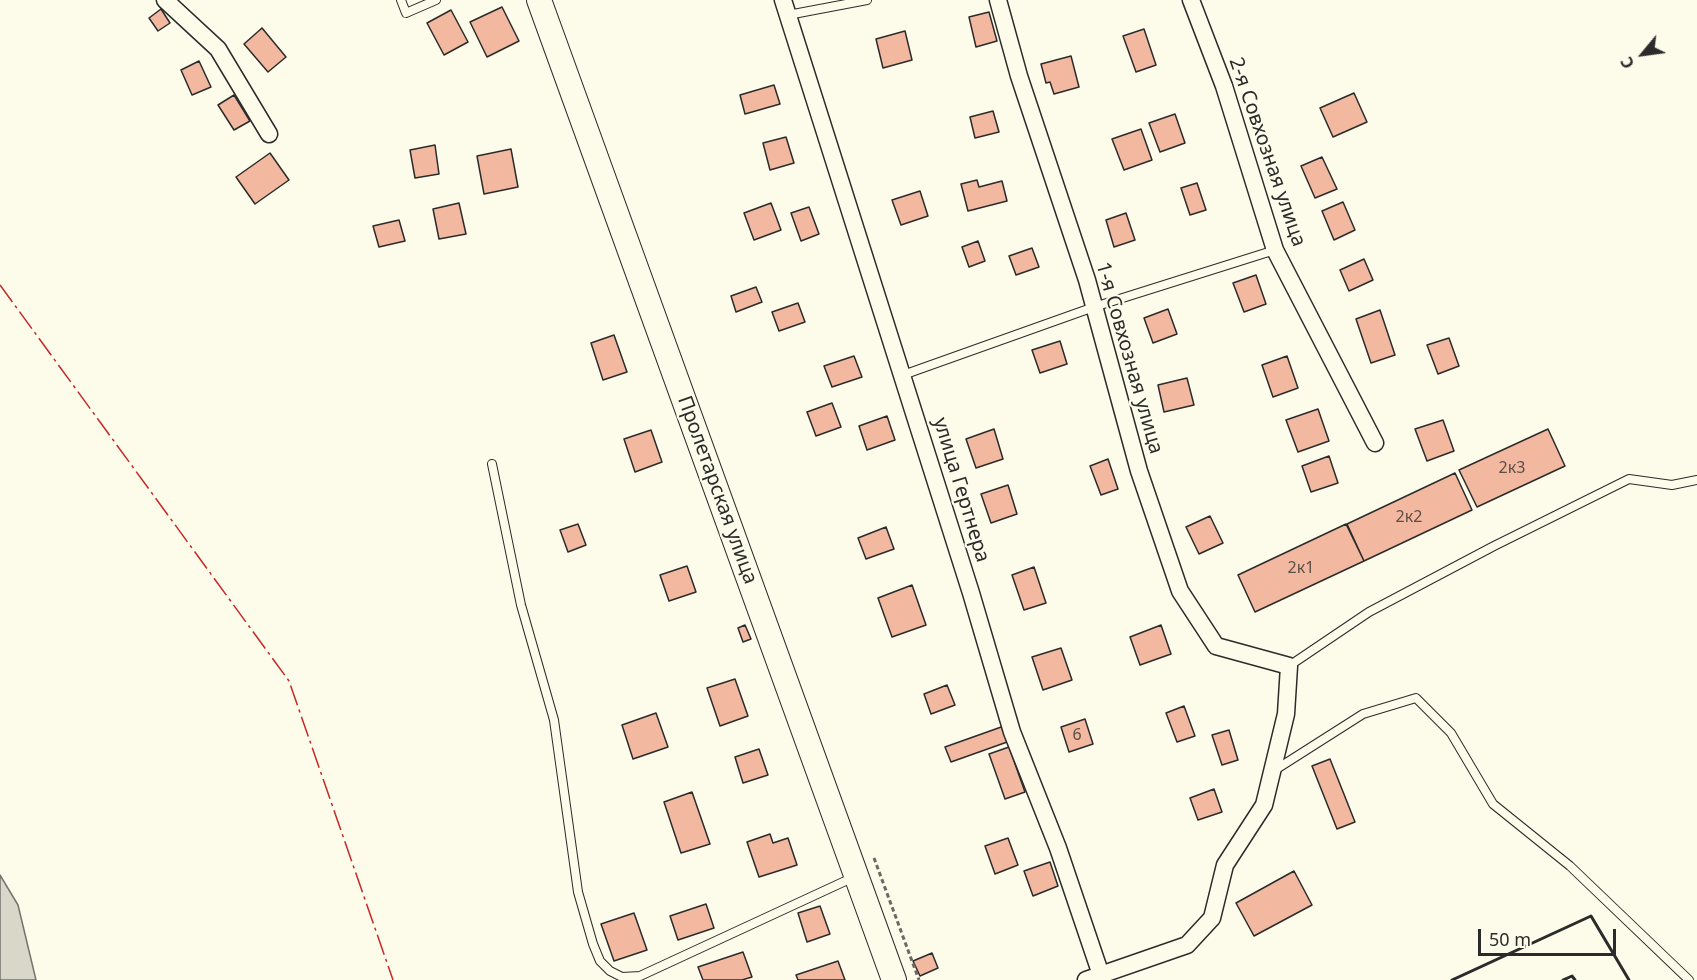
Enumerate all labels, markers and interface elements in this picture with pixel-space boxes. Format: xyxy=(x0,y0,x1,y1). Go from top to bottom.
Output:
north arrow xyxy=(1613,24,1673,84)
text: С xyxy=(1615,53,1639,73)
street label: 2-я Совхозная улица xyxy=(1223,54,1311,250)
street label: 1-я Совхозная улица xyxy=(1090,259,1168,457)
street label: Пролетарская улица xyxy=(672,393,762,587)
street label: улица Гертнера xyxy=(928,415,994,565)
house number: 2к3 xyxy=(1499,458,1525,478)
house number: 2к2 xyxy=(1396,507,1422,527)
house number: 2к1 xyxy=(1288,558,1314,578)
house number: 6 xyxy=(1072,725,1082,745)
scale bar xyxy=(1481,917,1619,955)
text: 50 m xyxy=(1489,927,1531,951)

